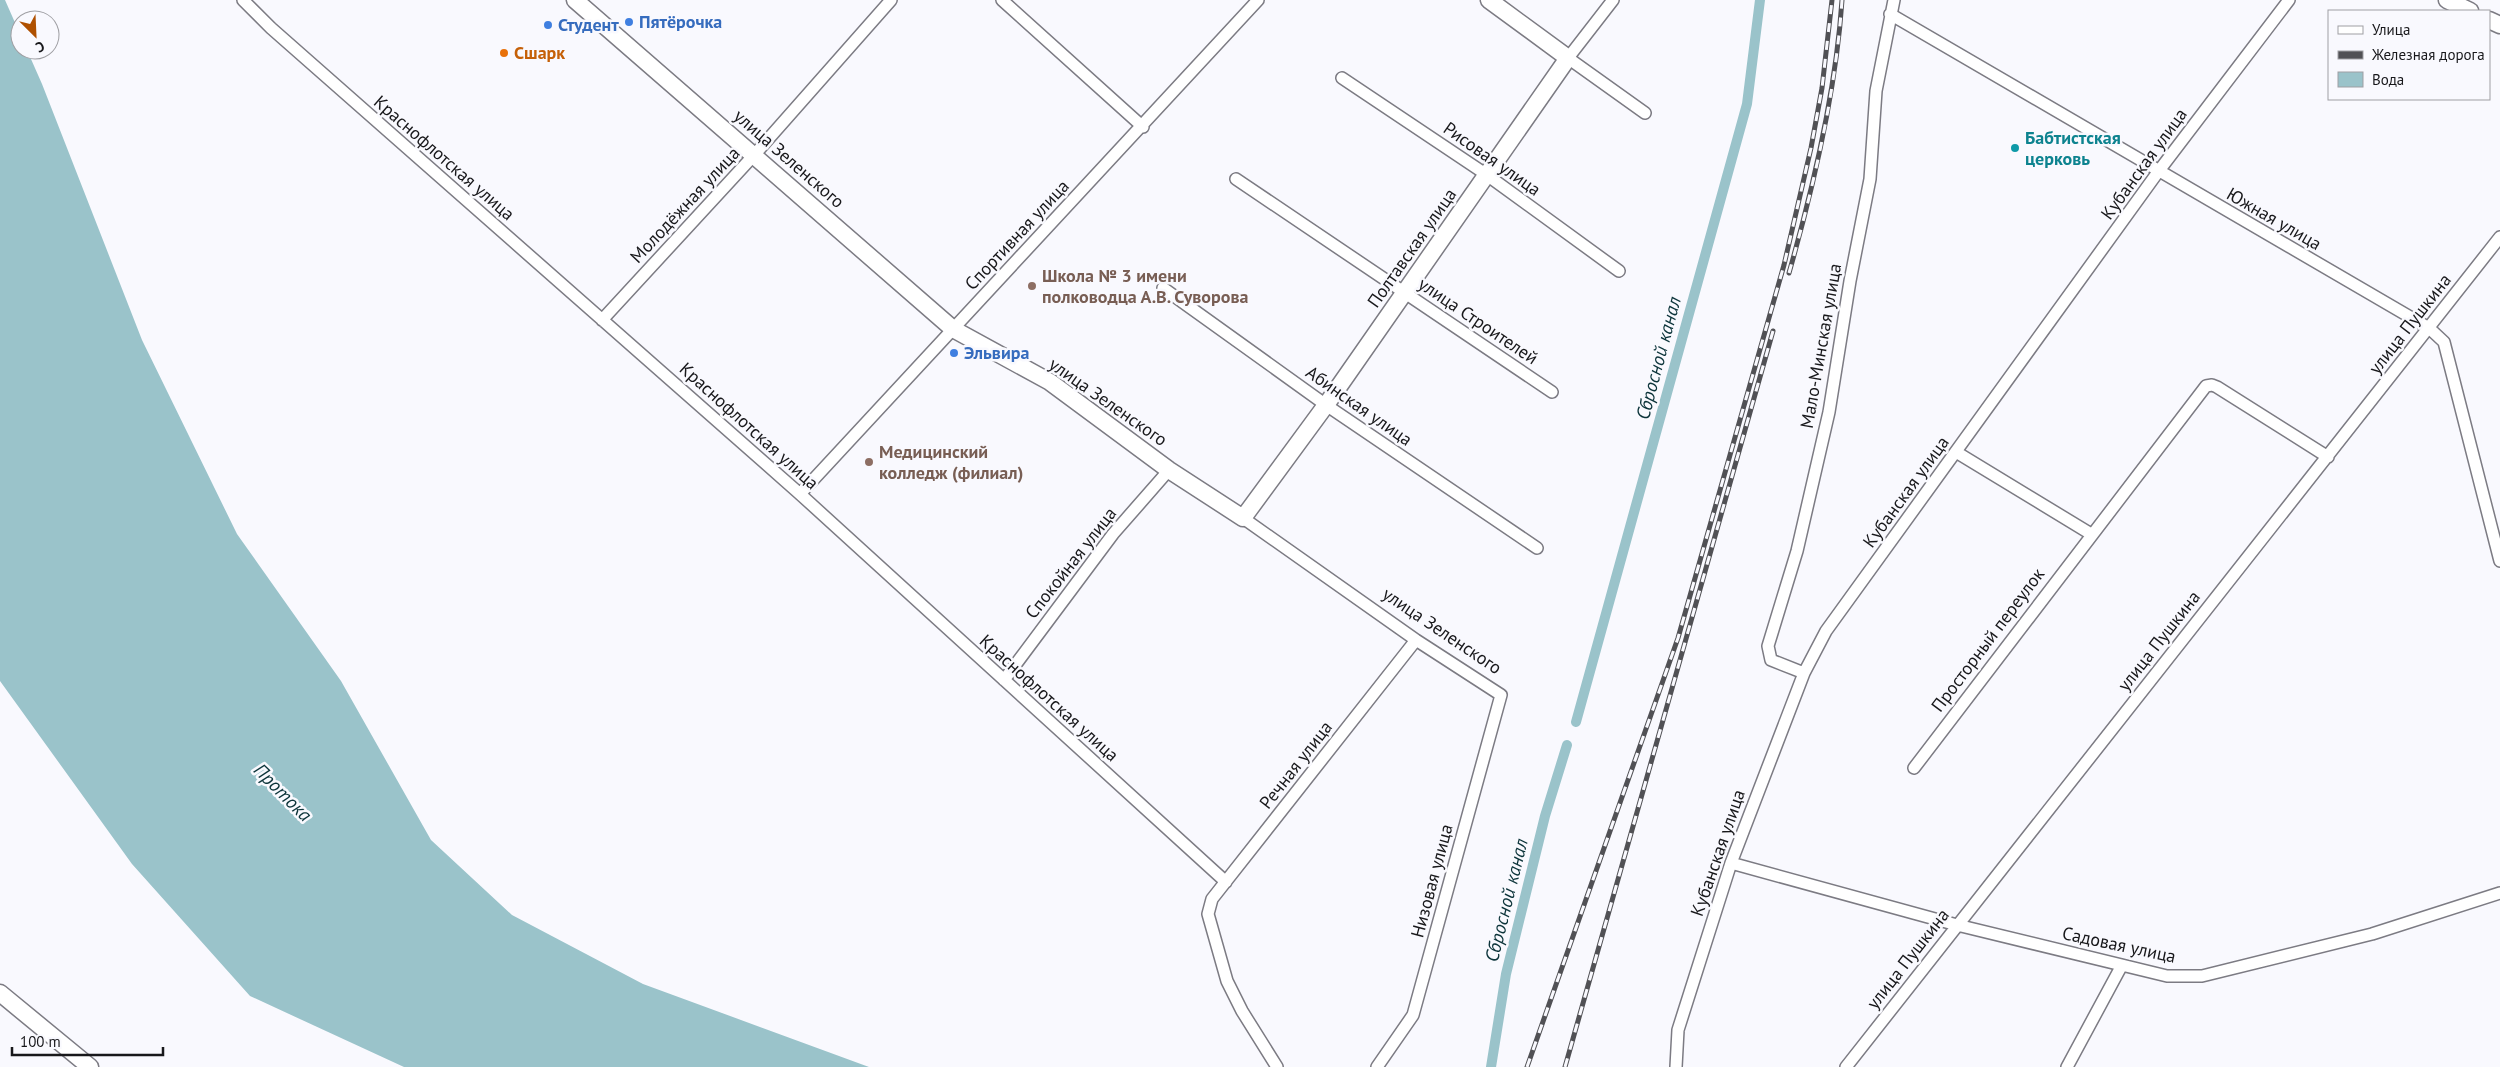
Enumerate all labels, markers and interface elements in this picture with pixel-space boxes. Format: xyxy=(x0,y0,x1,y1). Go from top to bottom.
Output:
north arrow xyxy=(10,10,60,60)
place label: Пятёрочка xyxy=(639,10,722,33)
legend xyxy=(2328,10,2490,100)
place label: Студент xyxy=(558,13,619,36)
marker: Пятёрочка xyxy=(623,16,635,28)
marker: Студент xyxy=(542,19,554,31)
text: Улица xyxy=(2372,20,2410,39)
text: С xyxy=(33,37,48,57)
place label: Сшарк xyxy=(514,41,565,64)
text: Железная дорога xyxy=(2371,45,2485,64)
marker: Сшарк xyxy=(498,47,510,59)
text: Вода xyxy=(2372,70,2404,89)
street label: Краснофлотская улица xyxy=(369,90,520,225)
street label: Кубанская улица xyxy=(2095,103,2192,224)
street label: улица Зеленского xyxy=(729,104,849,213)
street label: Рисовая улица xyxy=(1439,117,1545,201)
place label: Бабтистская церковь xyxy=(2025,126,2121,170)
street label: Молодёжная улица xyxy=(625,142,744,268)
marker: Бабтистская церковь xyxy=(2009,142,2021,154)
street label: Спортивная улица xyxy=(960,175,1074,295)
street label: Южная улица xyxy=(2223,182,2326,255)
street label: Полтавская улица xyxy=(1362,184,1461,312)
street label: Мало-Минская улица xyxy=(1795,262,1846,430)
place label: Школа № 3 имени полководца А.В. Суворова xyxy=(1042,264,1249,308)
street label: улица Пушкина xyxy=(2363,269,2456,379)
street label: улица Строителей xyxy=(1414,272,1543,369)
marker: Школа № 3 имени полководца А.В. Суворова xyxy=(1026,280,1038,292)
water label: Сбросной канал xyxy=(1630,293,1686,422)
place label: Эльвира xyxy=(964,341,1029,364)
marker: Эльвира xyxy=(948,347,960,359)
street label: улица Зеленского xyxy=(1045,352,1172,451)
street label: Краснофлотская улица xyxy=(675,357,824,494)
street label: Абинская улица xyxy=(1302,360,1417,451)
street label: Кубанская улица xyxy=(1857,431,1954,552)
place label: Медицинский колледж (филиал) xyxy=(879,440,1023,484)
marker: Медицинский колледж (филиал) xyxy=(863,456,875,468)
street label: Спокойная улица xyxy=(1020,502,1121,623)
street label: Просторный переулок xyxy=(1926,563,2049,716)
street label: улица Зеленского xyxy=(1378,582,1506,679)
street label: улица Пушкина xyxy=(2112,586,2205,696)
street label: Краснофлотская улица xyxy=(975,629,1124,766)
street label: Речная улица xyxy=(1254,716,1337,813)
water label: Протока xyxy=(249,758,318,827)
street label: Кубанская улица xyxy=(1685,786,1750,919)
street label: Низовая улица xyxy=(1405,822,1458,940)
water label: Сбросной канал xyxy=(1479,835,1533,964)
street label: улица Пушкина xyxy=(1861,904,1954,1014)
street label: Садовая улица xyxy=(2060,921,2178,968)
scale bar xyxy=(12,1024,164,1056)
text: 100 m xyxy=(20,1032,61,1051)

